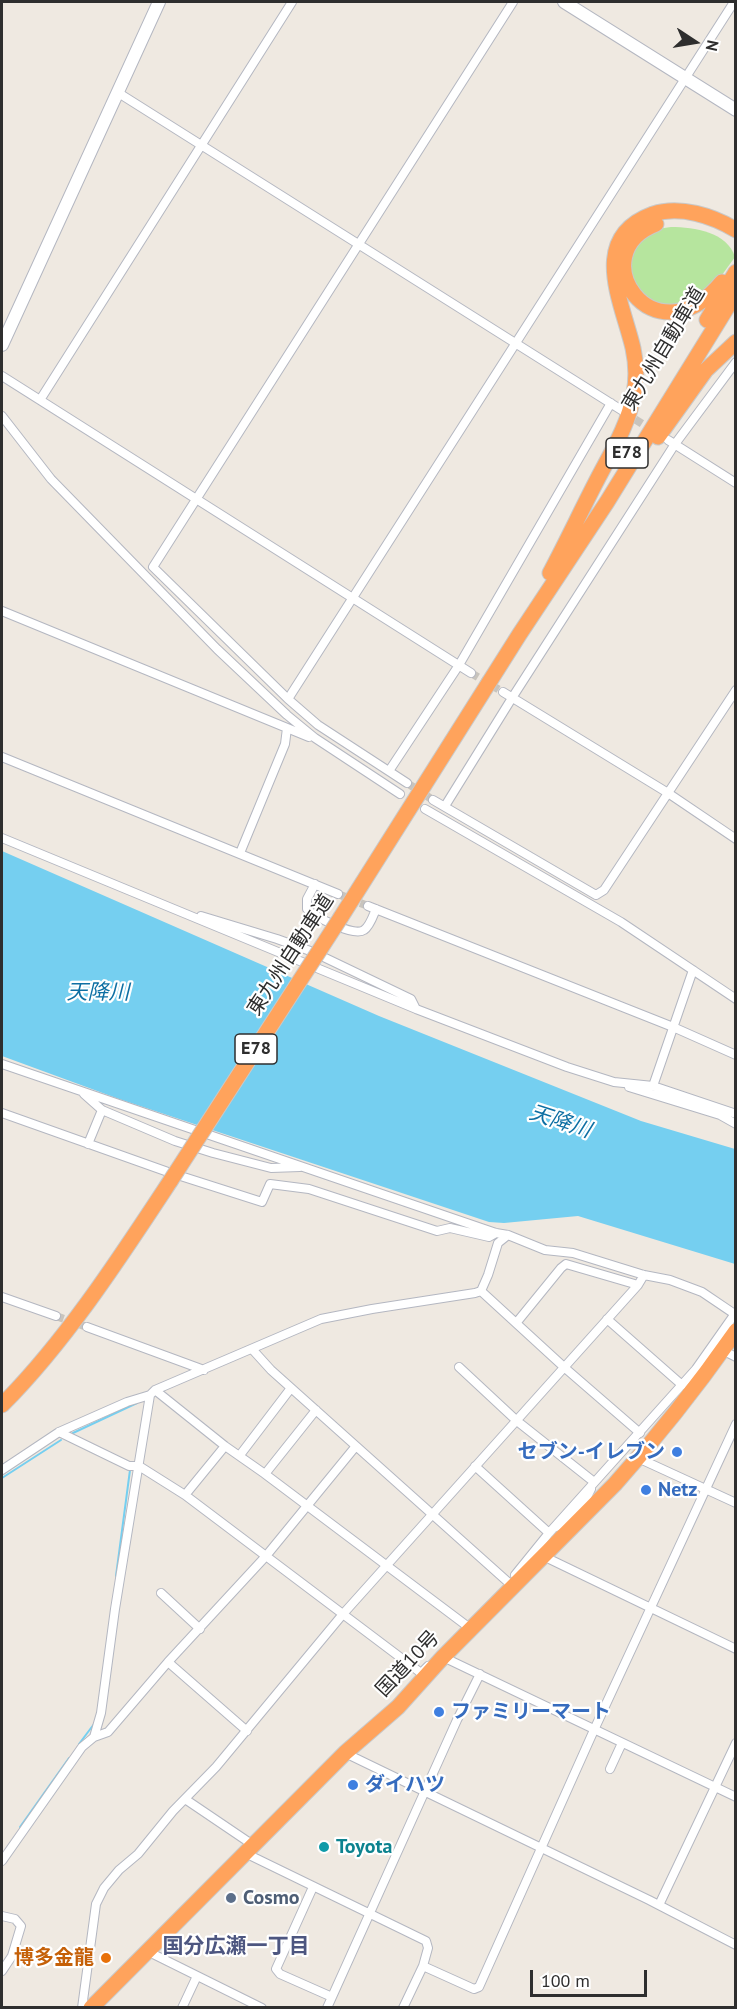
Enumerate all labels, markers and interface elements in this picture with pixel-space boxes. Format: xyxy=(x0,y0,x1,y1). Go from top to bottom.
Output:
north arrow xyxy=(665,12,725,72)
text: N xyxy=(702,39,723,53)
street label: 東九州自動車道 xyxy=(618,283,710,415)
road number: E78 xyxy=(606,438,648,468)
street label: 東九州自動車道 xyxy=(243,890,339,1020)
water label: 天降川 xyxy=(67,980,129,1006)
road number: E78 xyxy=(235,1034,277,1064)
water label: 天降川 xyxy=(526,1100,594,1144)
place label: セブン-イレブン xyxy=(518,1440,665,1464)
marker: セブン-イレブン xyxy=(670,1445,684,1459)
place label: Netz xyxy=(658,1478,697,1502)
marker: Netz xyxy=(639,1483,653,1497)
street label: 国道10号 xyxy=(371,1626,445,1702)
place label: ファミリーマート xyxy=(451,1700,611,1724)
marker: ファミリーマート xyxy=(432,1705,446,1719)
place label: ダイハツ xyxy=(365,1773,445,1797)
marker: ダイハツ xyxy=(346,1778,360,1792)
place label: Toyota xyxy=(336,1835,392,1859)
marker: Toyota xyxy=(317,1840,331,1854)
place label: Cosmo xyxy=(243,1886,299,1910)
marker: Cosmo xyxy=(224,1891,238,1905)
district label: 国分広瀬一丁目 xyxy=(163,1934,309,1960)
place label: 博多金龍 xyxy=(14,1946,94,1970)
marker: 博多金龍 xyxy=(99,1951,113,1965)
scale bar xyxy=(533,1958,650,1996)
text: 100 m xyxy=(541,1969,590,1992)

